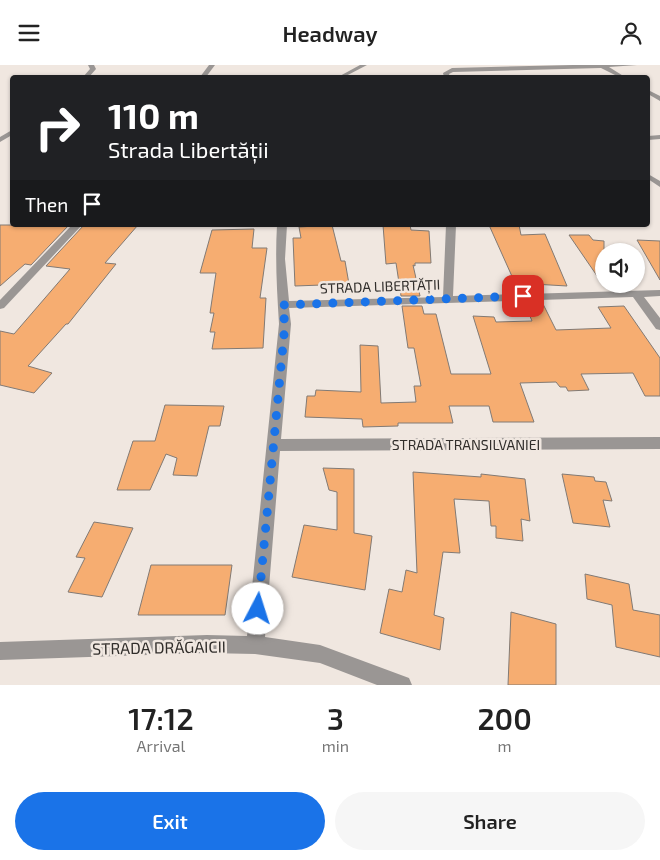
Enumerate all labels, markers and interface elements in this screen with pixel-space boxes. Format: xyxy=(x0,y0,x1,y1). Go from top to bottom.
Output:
icon: menu xyxy=(15,19,43,47)
icon: person xyxy=(617,19,645,47)
text: Headway xyxy=(282,20,378,46)
text: 110 m xyxy=(108,94,199,136)
icon: right xyxy=(25,95,90,160)
text: Strada Libertății xyxy=(108,136,269,162)
icon: arrive xyxy=(78,190,106,218)
text: Then xyxy=(25,193,68,216)
map controls xyxy=(595,243,645,293)
button: sound xyxy=(595,243,645,293)
street label: STRADA LIBERTĂȚII xyxy=(319,275,441,298)
pin xyxy=(502,275,544,317)
icon: arrive xyxy=(509,282,537,310)
street label: STRADA TRANSILVANIEI xyxy=(392,436,540,453)
position arrow xyxy=(231,582,283,634)
street label: STRADA DRĂGAICII xyxy=(92,636,226,658)
text: 17:12 xyxy=(128,700,194,736)
text: 3 xyxy=(327,700,344,736)
text: 200 xyxy=(477,700,532,736)
text: Arrival xyxy=(137,736,185,755)
text: min xyxy=(322,736,349,755)
text: m xyxy=(498,736,512,755)
button: Exit xyxy=(15,792,325,850)
button: Share xyxy=(335,792,645,850)

